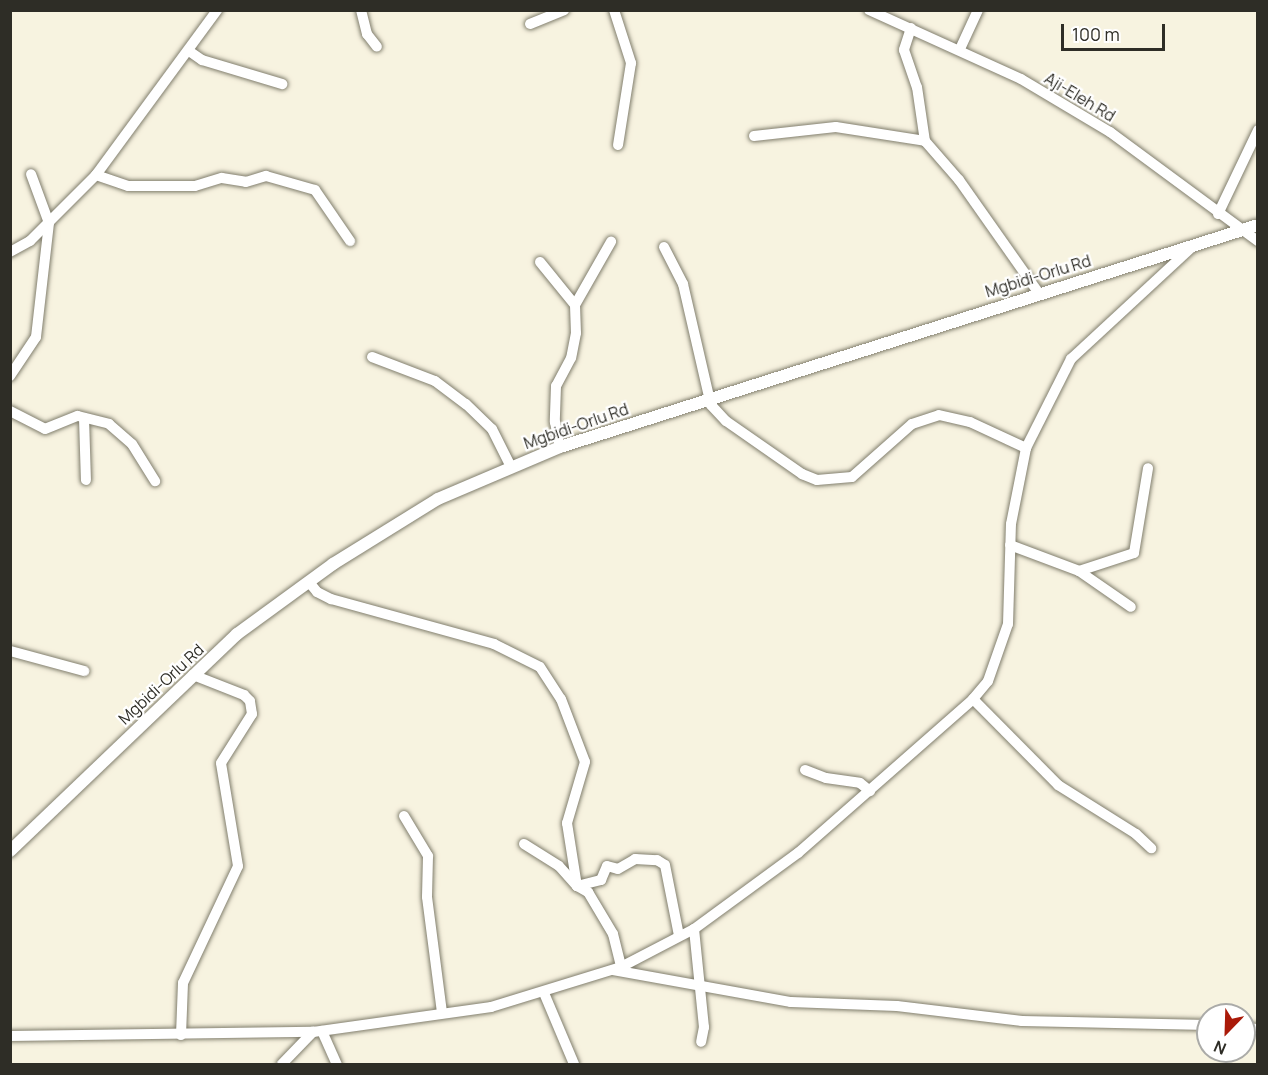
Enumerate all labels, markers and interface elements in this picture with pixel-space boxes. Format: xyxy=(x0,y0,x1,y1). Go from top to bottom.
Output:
scale bar xyxy=(1064,12,1168,50)
text: 100 m xyxy=(1072,22,1120,46)
street label: Aji-Eleh Rd xyxy=(1041,68,1119,126)
street label: Mgbidi-Orlu Rd xyxy=(983,251,1093,301)
street label: Mgbidi-Orlu Rd xyxy=(521,399,631,453)
street label: Mgbidi-Orlu Rd xyxy=(114,640,208,728)
north arrow xyxy=(1196,1003,1256,1063)
text: N xyxy=(1210,1035,1229,1060)

